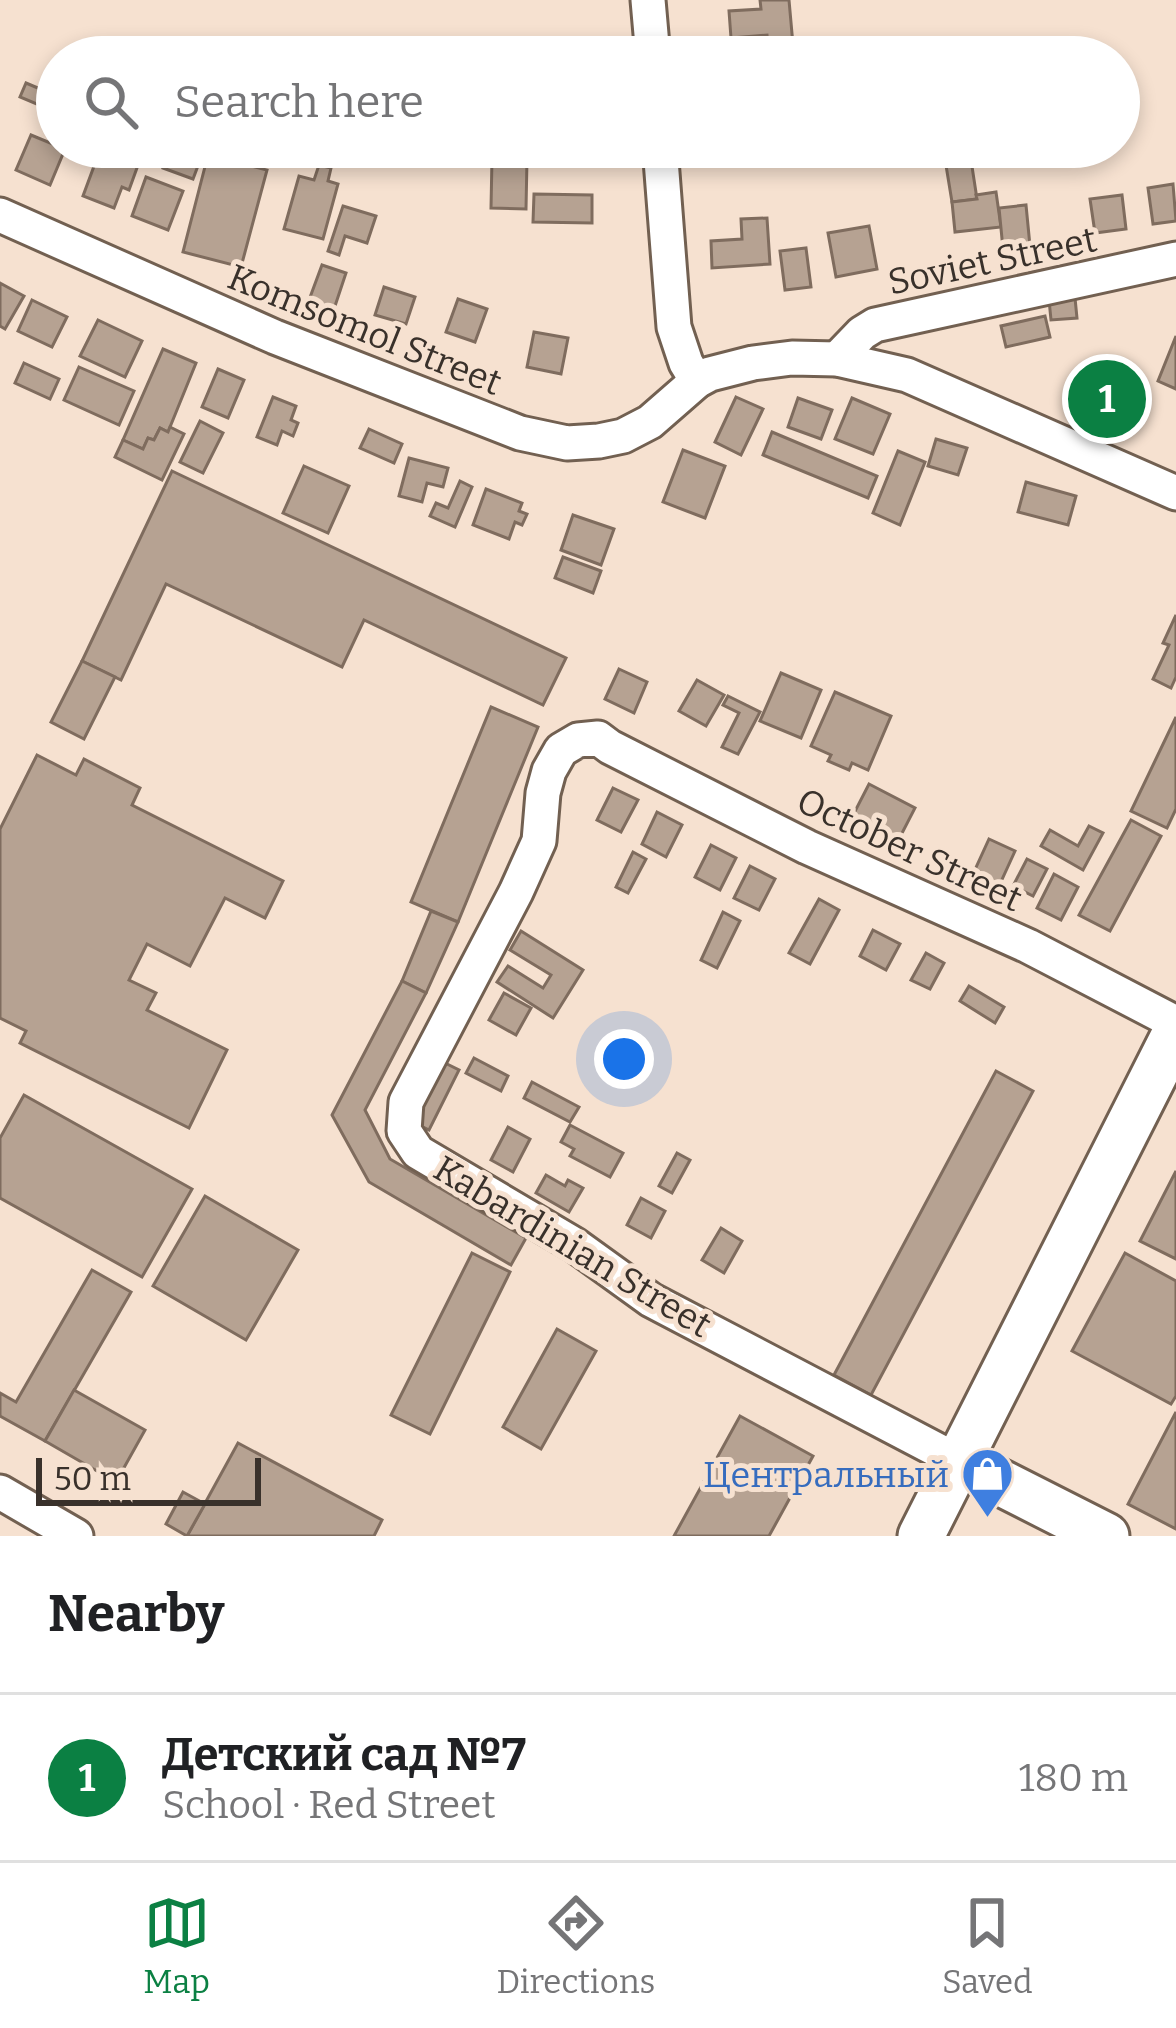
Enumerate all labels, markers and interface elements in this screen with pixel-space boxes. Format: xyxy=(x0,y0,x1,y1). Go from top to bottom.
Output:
search box xyxy=(36,36,1140,168)
icon: search xyxy=(78,69,144,135)
text: Search here xyxy=(174,75,424,129)
street label: Soviet Street xyxy=(884,217,1101,305)
street label: Komsomol Street xyxy=(221,255,508,405)
pin: 1 xyxy=(1068,354,1146,444)
street label: October Street xyxy=(790,779,1029,921)
your location xyxy=(594,1029,654,1089)
street label: Kabardinian Street xyxy=(426,1147,719,1347)
shop icon: Центральный xyxy=(960,1446,1016,1520)
scale bar xyxy=(36,1452,261,1505)
place label: Центральный xyxy=(703,1453,949,1497)
text: 50 m xyxy=(54,1459,131,1499)
text: Nearby xyxy=(48,1583,224,1645)
text: Детский сад №7 xyxy=(162,1728,526,1782)
text: 1 xyxy=(79,1755,95,1801)
text: 180 m xyxy=(1019,1755,1128,1801)
text: School · Red Street xyxy=(162,1782,496,1828)
tab: Map xyxy=(143,1890,210,2002)
tab: Directions xyxy=(497,1890,655,2002)
tab: Saved xyxy=(942,1890,1033,2002)

